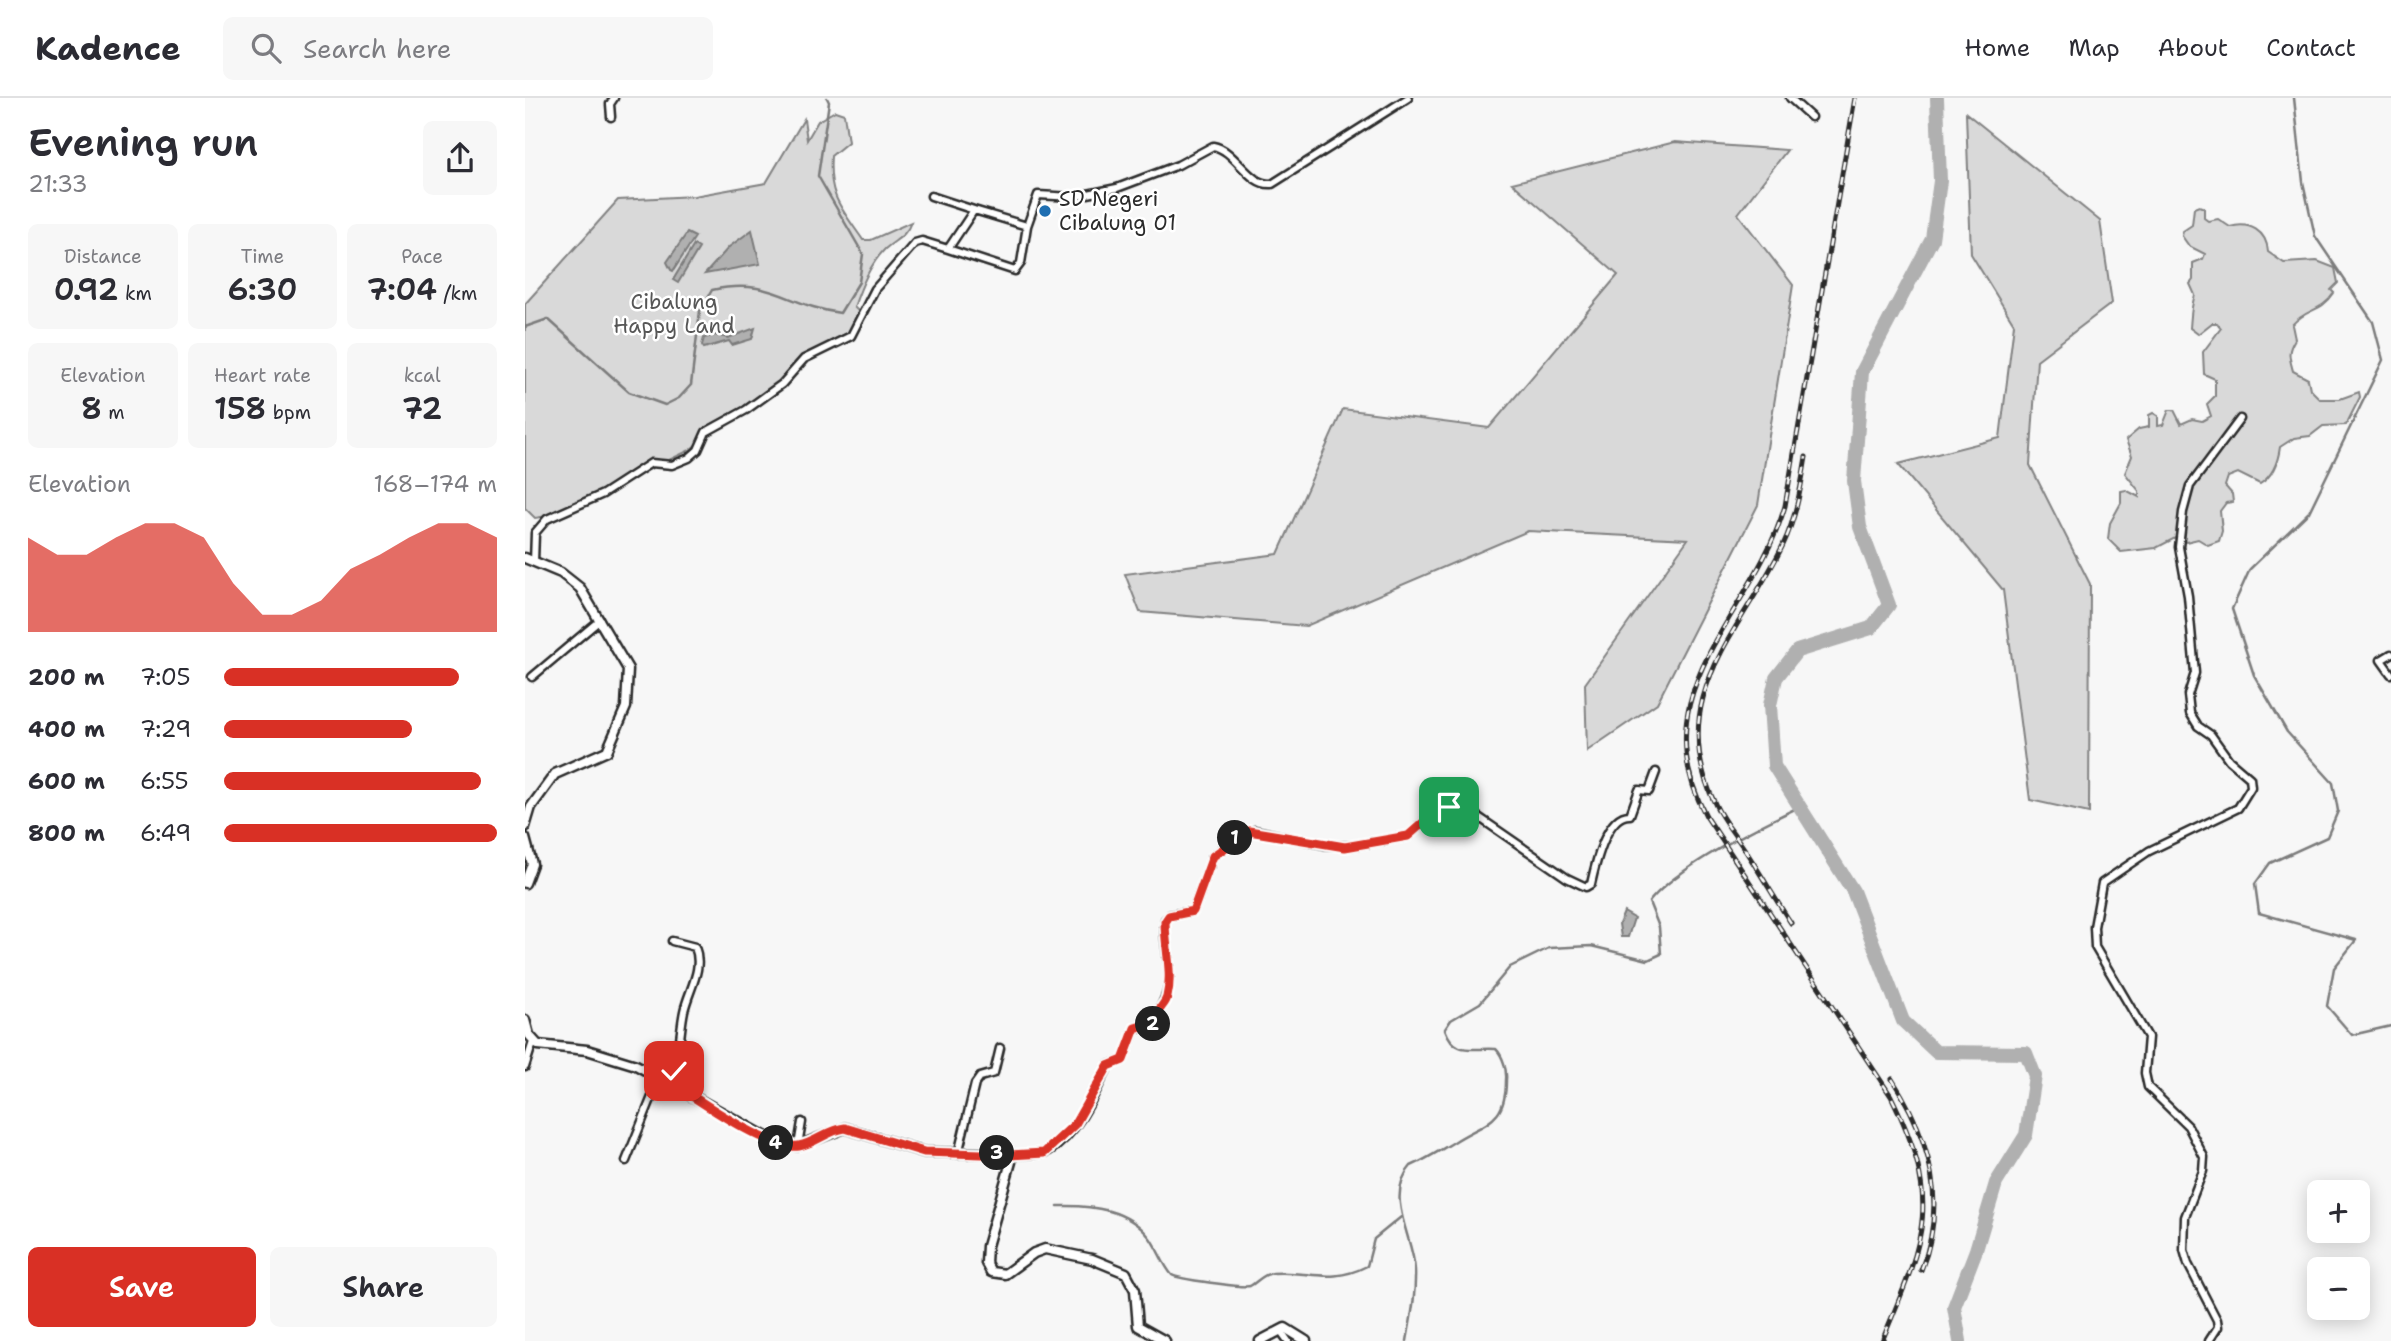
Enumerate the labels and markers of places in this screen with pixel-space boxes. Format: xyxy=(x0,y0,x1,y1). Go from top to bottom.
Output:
place label: SD Negeri Cibalung 01 xyxy=(1059,185,1176,237)
marker: SD Negeri Cibalung 01 xyxy=(1037,203,1053,219)
pin xyxy=(1419,777,1479,837)
pin: 1 xyxy=(1217,820,1253,856)
pin: 2 xyxy=(1135,1006,1171,1042)
pin xyxy=(644,1041,704,1101)
pin: 4 xyxy=(758,1126,793,1160)
pin: 3 xyxy=(979,1136,1015,1170)

